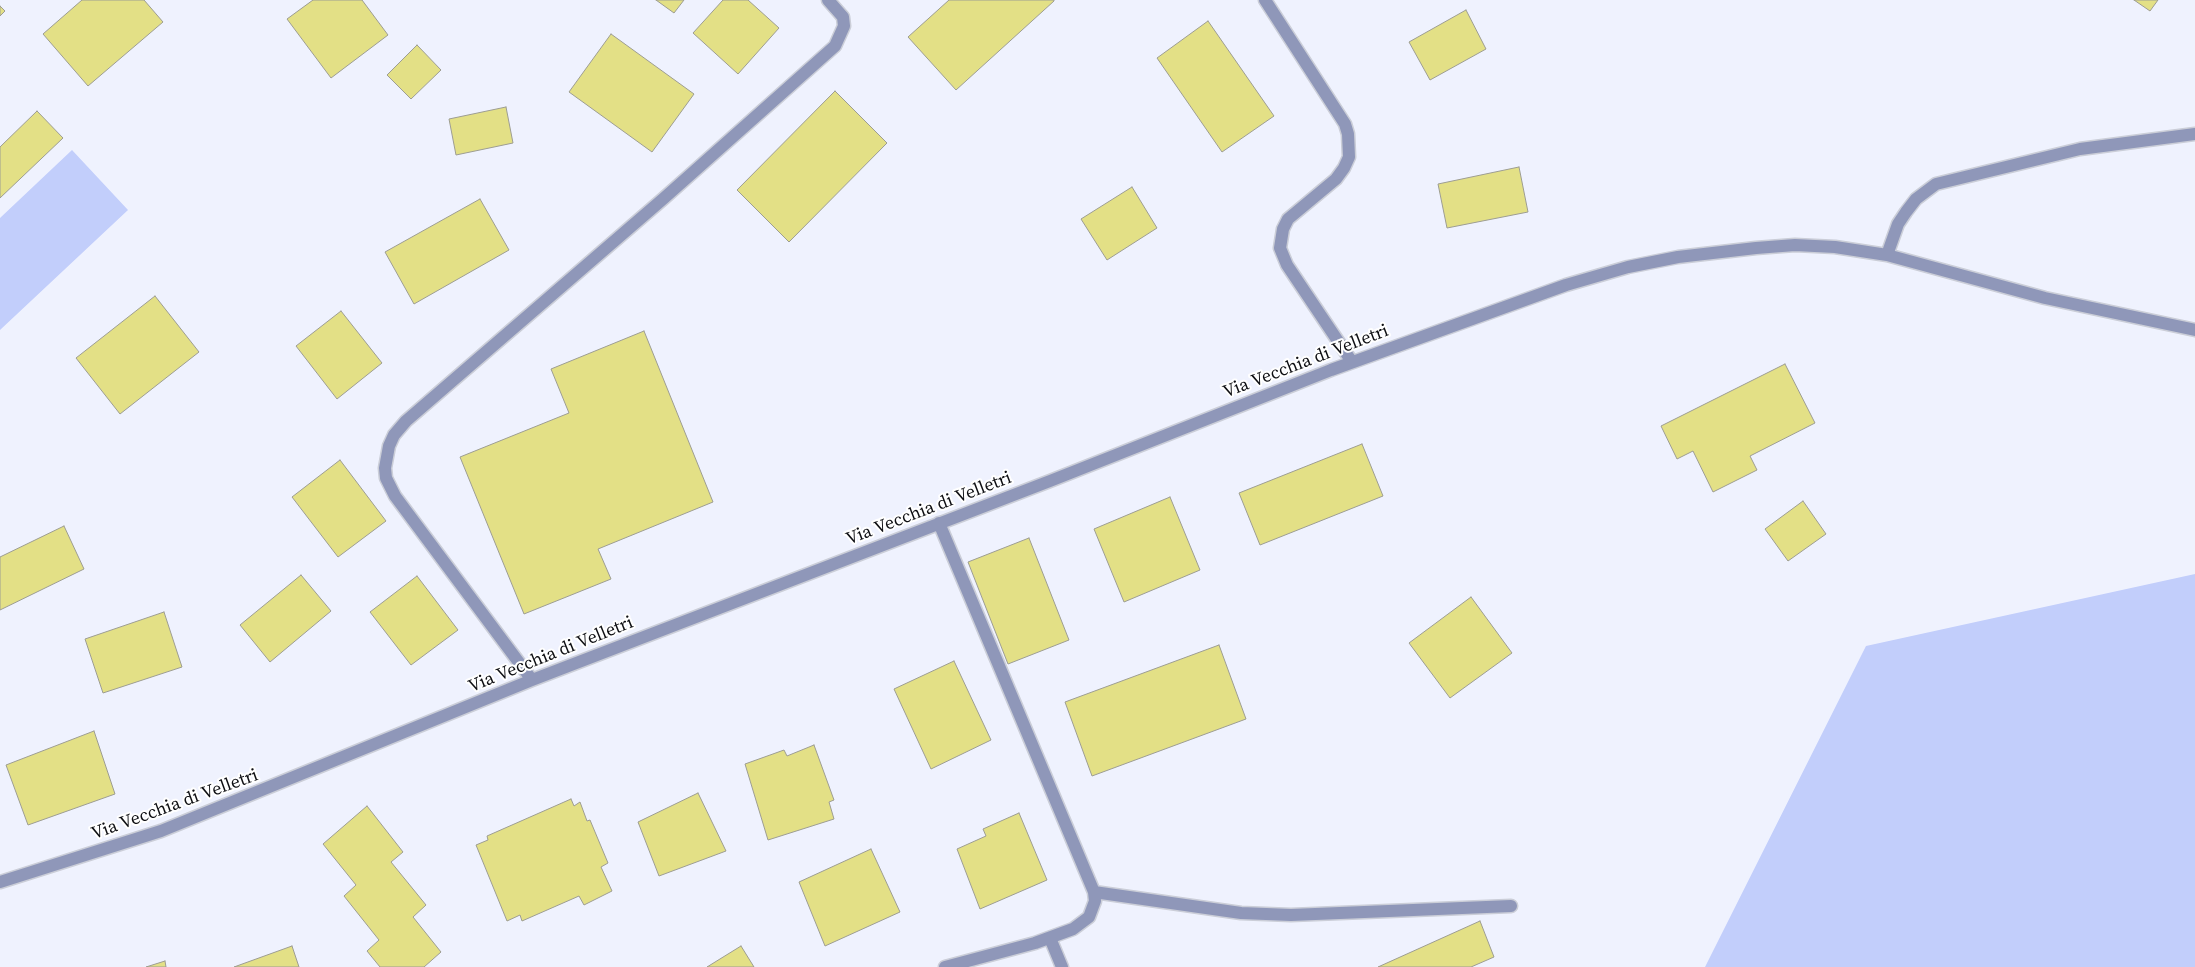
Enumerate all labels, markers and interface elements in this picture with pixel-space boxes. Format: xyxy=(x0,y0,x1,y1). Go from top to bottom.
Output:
street label: Via Vecchia di Velletri xyxy=(1220,320,1392,404)
street label: Via Vecchia di Velletri xyxy=(843,467,1015,551)
street label: Via Vecchia di Velletri xyxy=(466,612,636,698)
street label: Via Vecchia di Velletri xyxy=(89,765,261,845)

